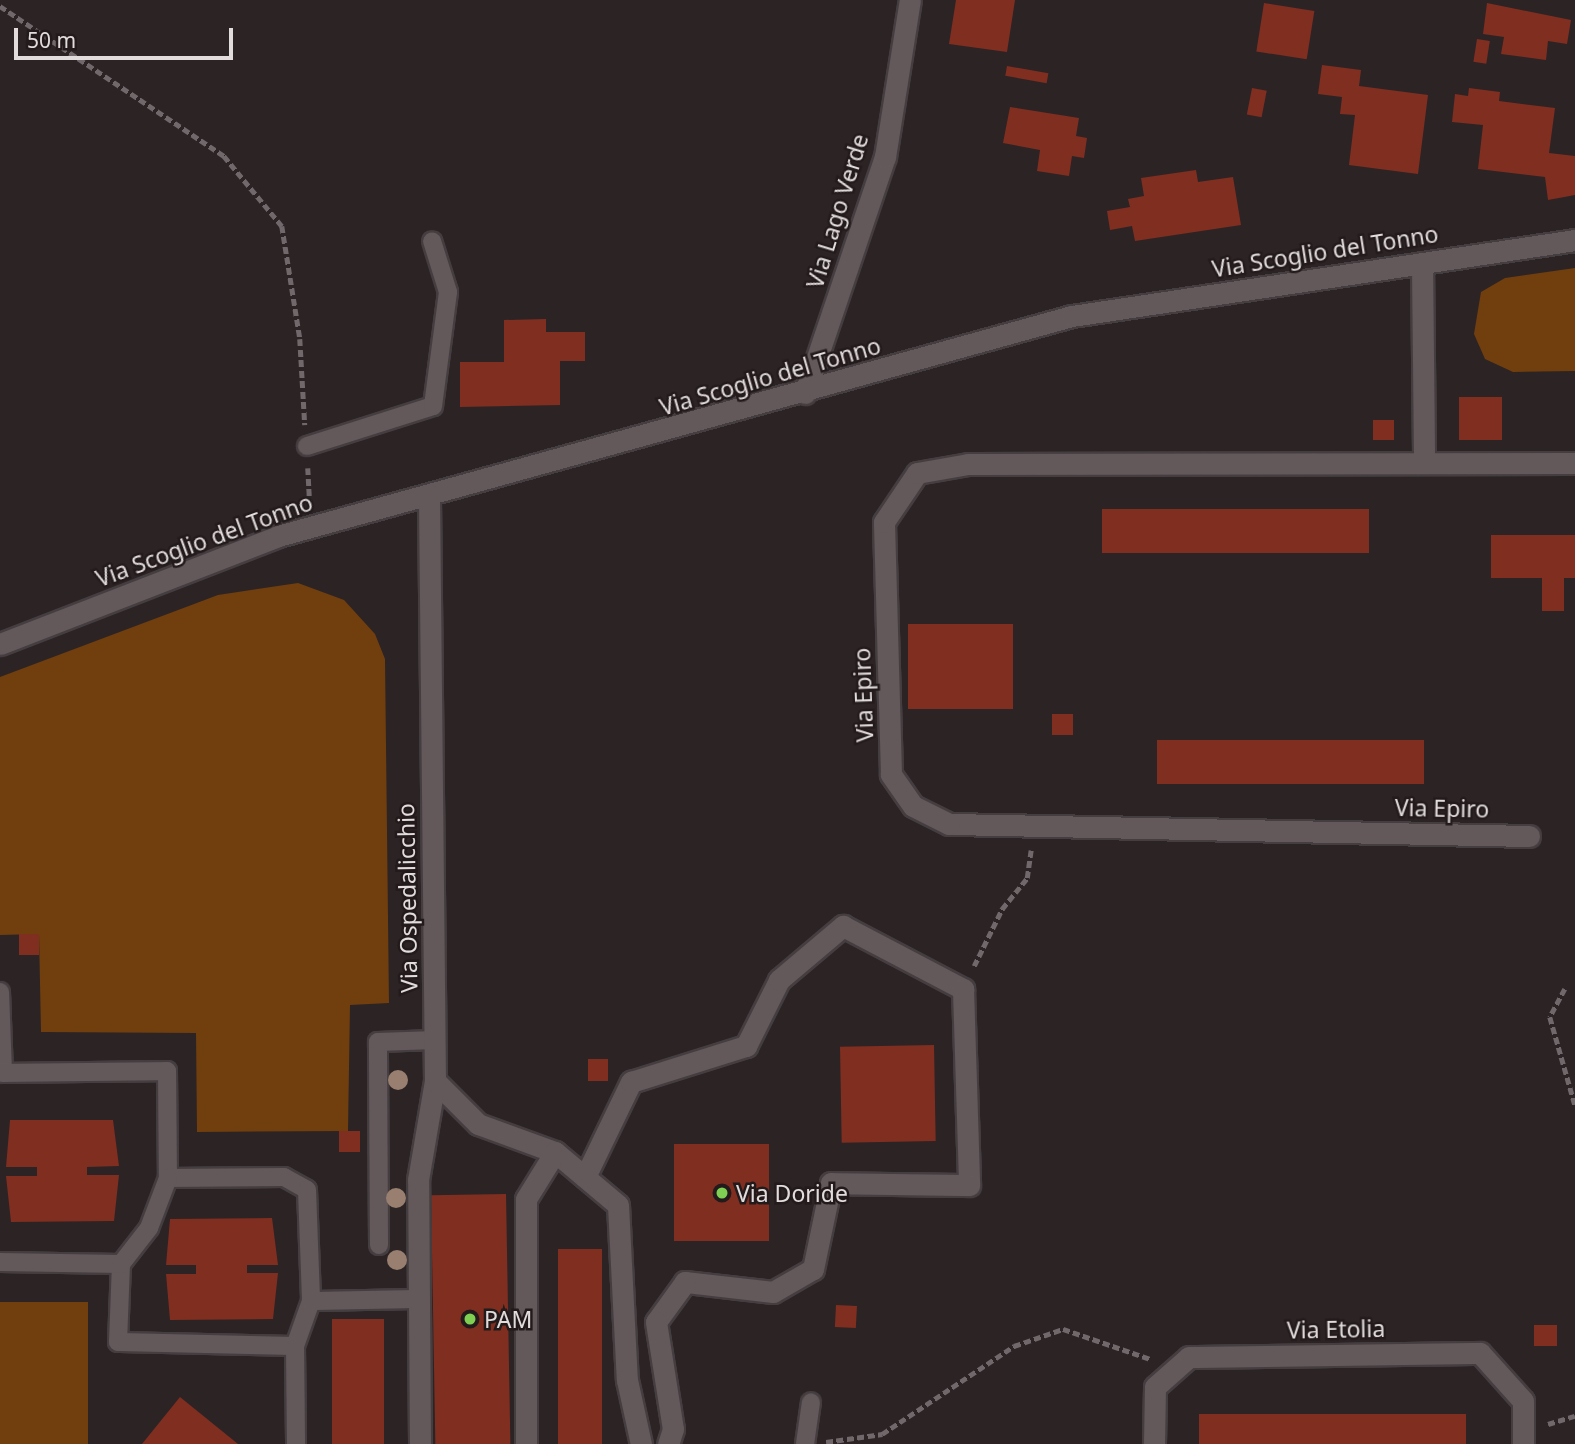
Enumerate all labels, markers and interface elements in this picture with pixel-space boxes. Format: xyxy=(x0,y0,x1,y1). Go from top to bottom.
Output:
scale bar xyxy=(18,14,236,58)
text: 50 m xyxy=(27,26,76,54)
street label: Via Lago Verde xyxy=(800,130,874,292)
street label: Via Scoglio del Tonno xyxy=(1210,219,1440,283)
street label: Via Scoglio del Tonno xyxy=(656,331,884,421)
street label: Via Scoglio del Tonno xyxy=(92,488,316,592)
street label: Via Epiro xyxy=(848,647,878,743)
street label: Via Epiro xyxy=(1395,793,1489,823)
street label: Via Ospedalicchio xyxy=(392,803,422,993)
place label: Via Doride xyxy=(736,1179,848,1207)
marker: Via Doride xyxy=(714,1185,730,1201)
place label: PAM xyxy=(484,1305,532,1333)
marker: PAM xyxy=(462,1311,478,1327)
street label: Via Etolia xyxy=(1287,1314,1385,1344)

